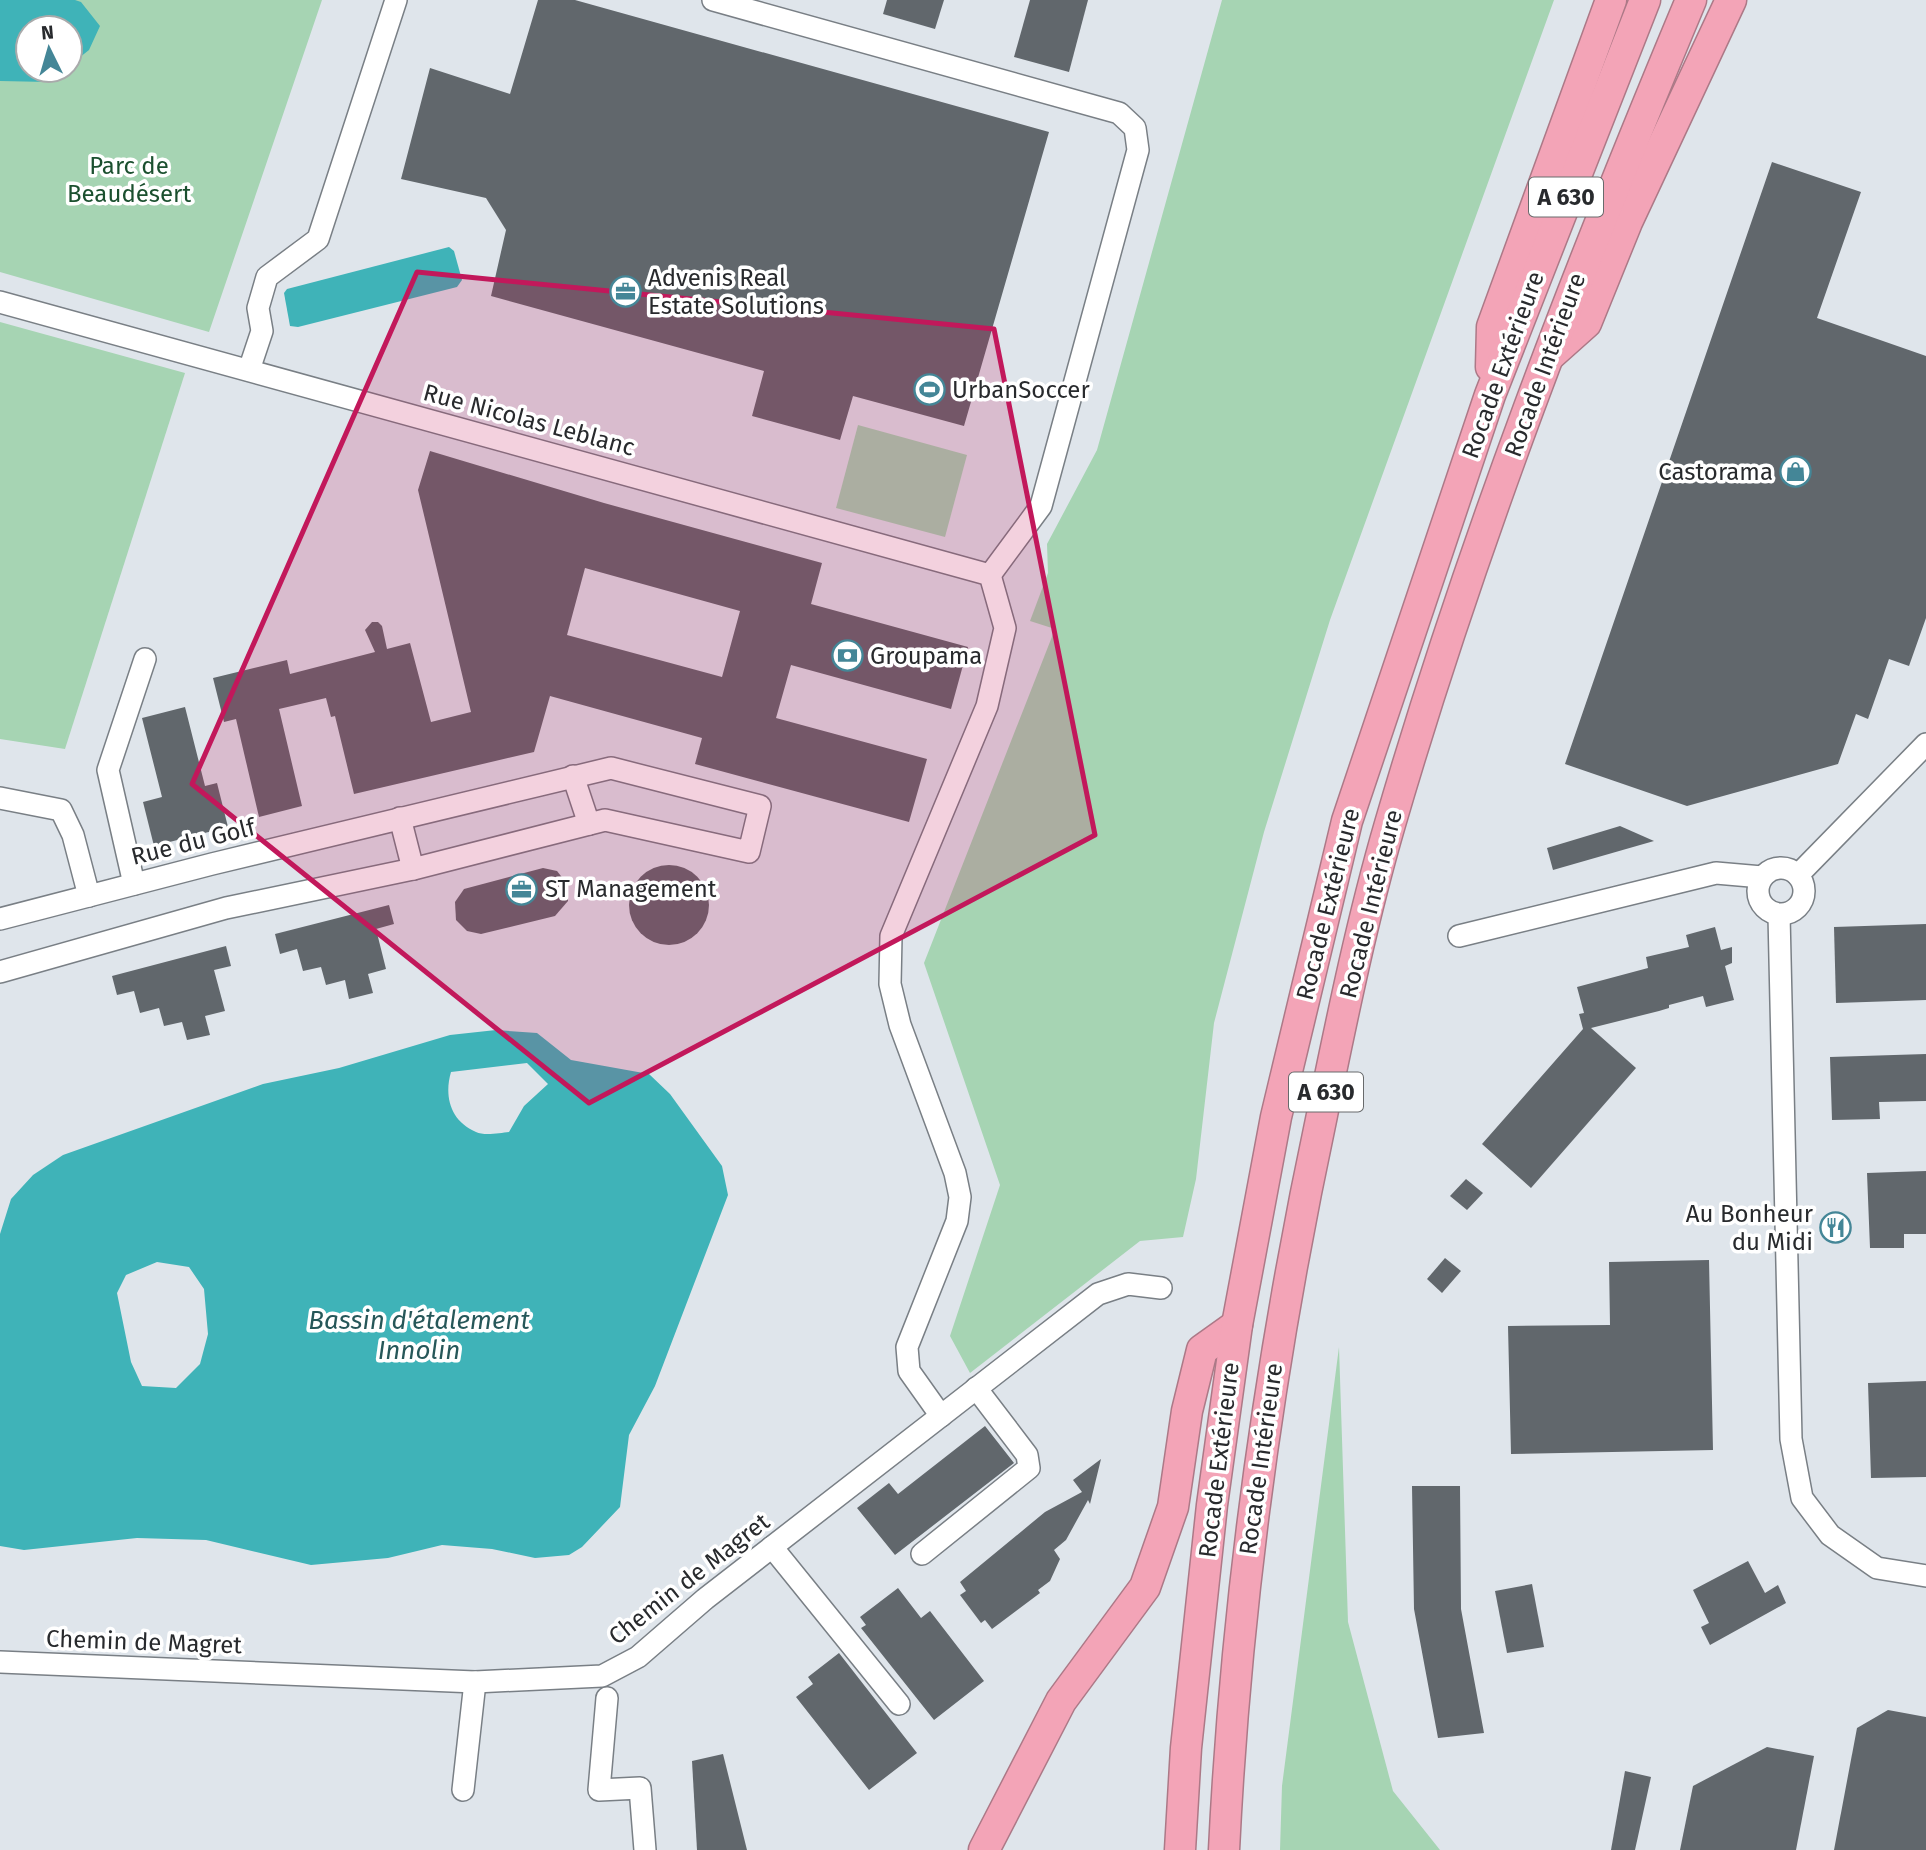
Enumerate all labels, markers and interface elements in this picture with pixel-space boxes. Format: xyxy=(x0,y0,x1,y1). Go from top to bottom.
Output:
north arrow xyxy=(14,14,84,84)
text: N xyxy=(40,21,55,45)
park label: Parc de Beaudésert xyxy=(67,152,191,208)
road number: A 630 xyxy=(1529,178,1603,216)
place label: Advenis Real Estate Solutions xyxy=(648,264,824,320)
street label: Rocade Extérieure xyxy=(1456,268,1550,462)
street label: Rocade Intérieure xyxy=(1499,269,1591,461)
office icon: Advenis Real Estate Solutions xyxy=(608,275,642,309)
sports icon: UrbanSoccer xyxy=(912,373,946,407)
place label: UrbanSoccer xyxy=(952,376,1090,404)
street label: Rue Nicolas Leblanc xyxy=(420,378,638,462)
shop icon: Castorama xyxy=(1779,455,1813,489)
place label: Castorama xyxy=(1658,458,1773,486)
bank icon: Groupama xyxy=(830,639,864,673)
place label: Groupama xyxy=(870,642,982,670)
street label: Rocade Extérieure xyxy=(1291,805,1365,1003)
street label: Rocade Intérieure xyxy=(1334,807,1408,1001)
street label: Rue du Golf xyxy=(128,813,260,871)
office icon: ST Management xyxy=(505,872,539,906)
place label: ST Management xyxy=(545,875,717,903)
road number: A 630 xyxy=(1289,1072,1363,1112)
place label: Au Bonheur du Midi xyxy=(1686,1200,1814,1256)
restaurant icon: Au Bonheur du Midi xyxy=(1819,1211,1853,1245)
water label: Bassin d'étalement Innolin xyxy=(308,1305,530,1366)
street label: Rocade Extérieure xyxy=(1193,1361,1245,1559)
street label: Rocade Intérieure xyxy=(1234,1361,1288,1557)
street label: Chemin de Magret xyxy=(603,1507,775,1650)
street label: Chemin de Magret xyxy=(45,1625,243,1659)

